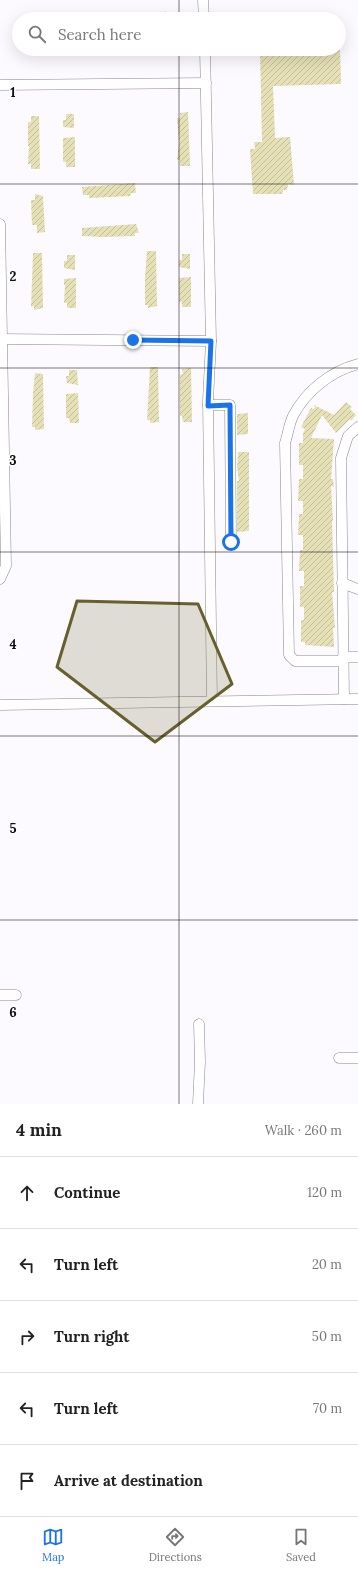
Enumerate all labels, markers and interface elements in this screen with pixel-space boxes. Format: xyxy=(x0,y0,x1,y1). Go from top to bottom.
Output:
search box xyxy=(12,12,346,56)
icon: search xyxy=(26,23,48,45)
text: Search here xyxy=(58,25,141,44)
text: 1 xyxy=(10,84,16,101)
text: 2 xyxy=(10,268,17,285)
route end xyxy=(124,331,142,349)
text: 3 xyxy=(9,452,17,469)
route start xyxy=(222,533,240,551)
text: 4 xyxy=(9,636,17,653)
text: 5 xyxy=(9,820,17,837)
text: 6 xyxy=(9,1004,17,1021)
text: 4 min xyxy=(16,1119,62,1141)
text: Walk · 260 m xyxy=(265,1122,342,1139)
icon: ahead xyxy=(16,1182,38,1204)
text: Continue xyxy=(54,1183,120,1202)
text: 120 m xyxy=(307,1184,342,1201)
icon: left xyxy=(16,1254,38,1276)
text: Turn left xyxy=(54,1255,118,1274)
text: 20 m xyxy=(312,1256,342,1273)
icon: right xyxy=(16,1326,38,1348)
text: Turn right xyxy=(54,1327,130,1346)
text: 50 m xyxy=(312,1328,342,1345)
icon: left xyxy=(16,1398,38,1420)
text: Turn left xyxy=(54,1399,118,1418)
text: 70 m xyxy=(313,1400,342,1417)
icon: arrive xyxy=(16,1470,38,1492)
text: Arrive at destination xyxy=(54,1471,203,1490)
tab: Map xyxy=(42,1526,64,1564)
tab: Directions xyxy=(149,1526,202,1564)
tab: Saved xyxy=(286,1526,316,1564)

